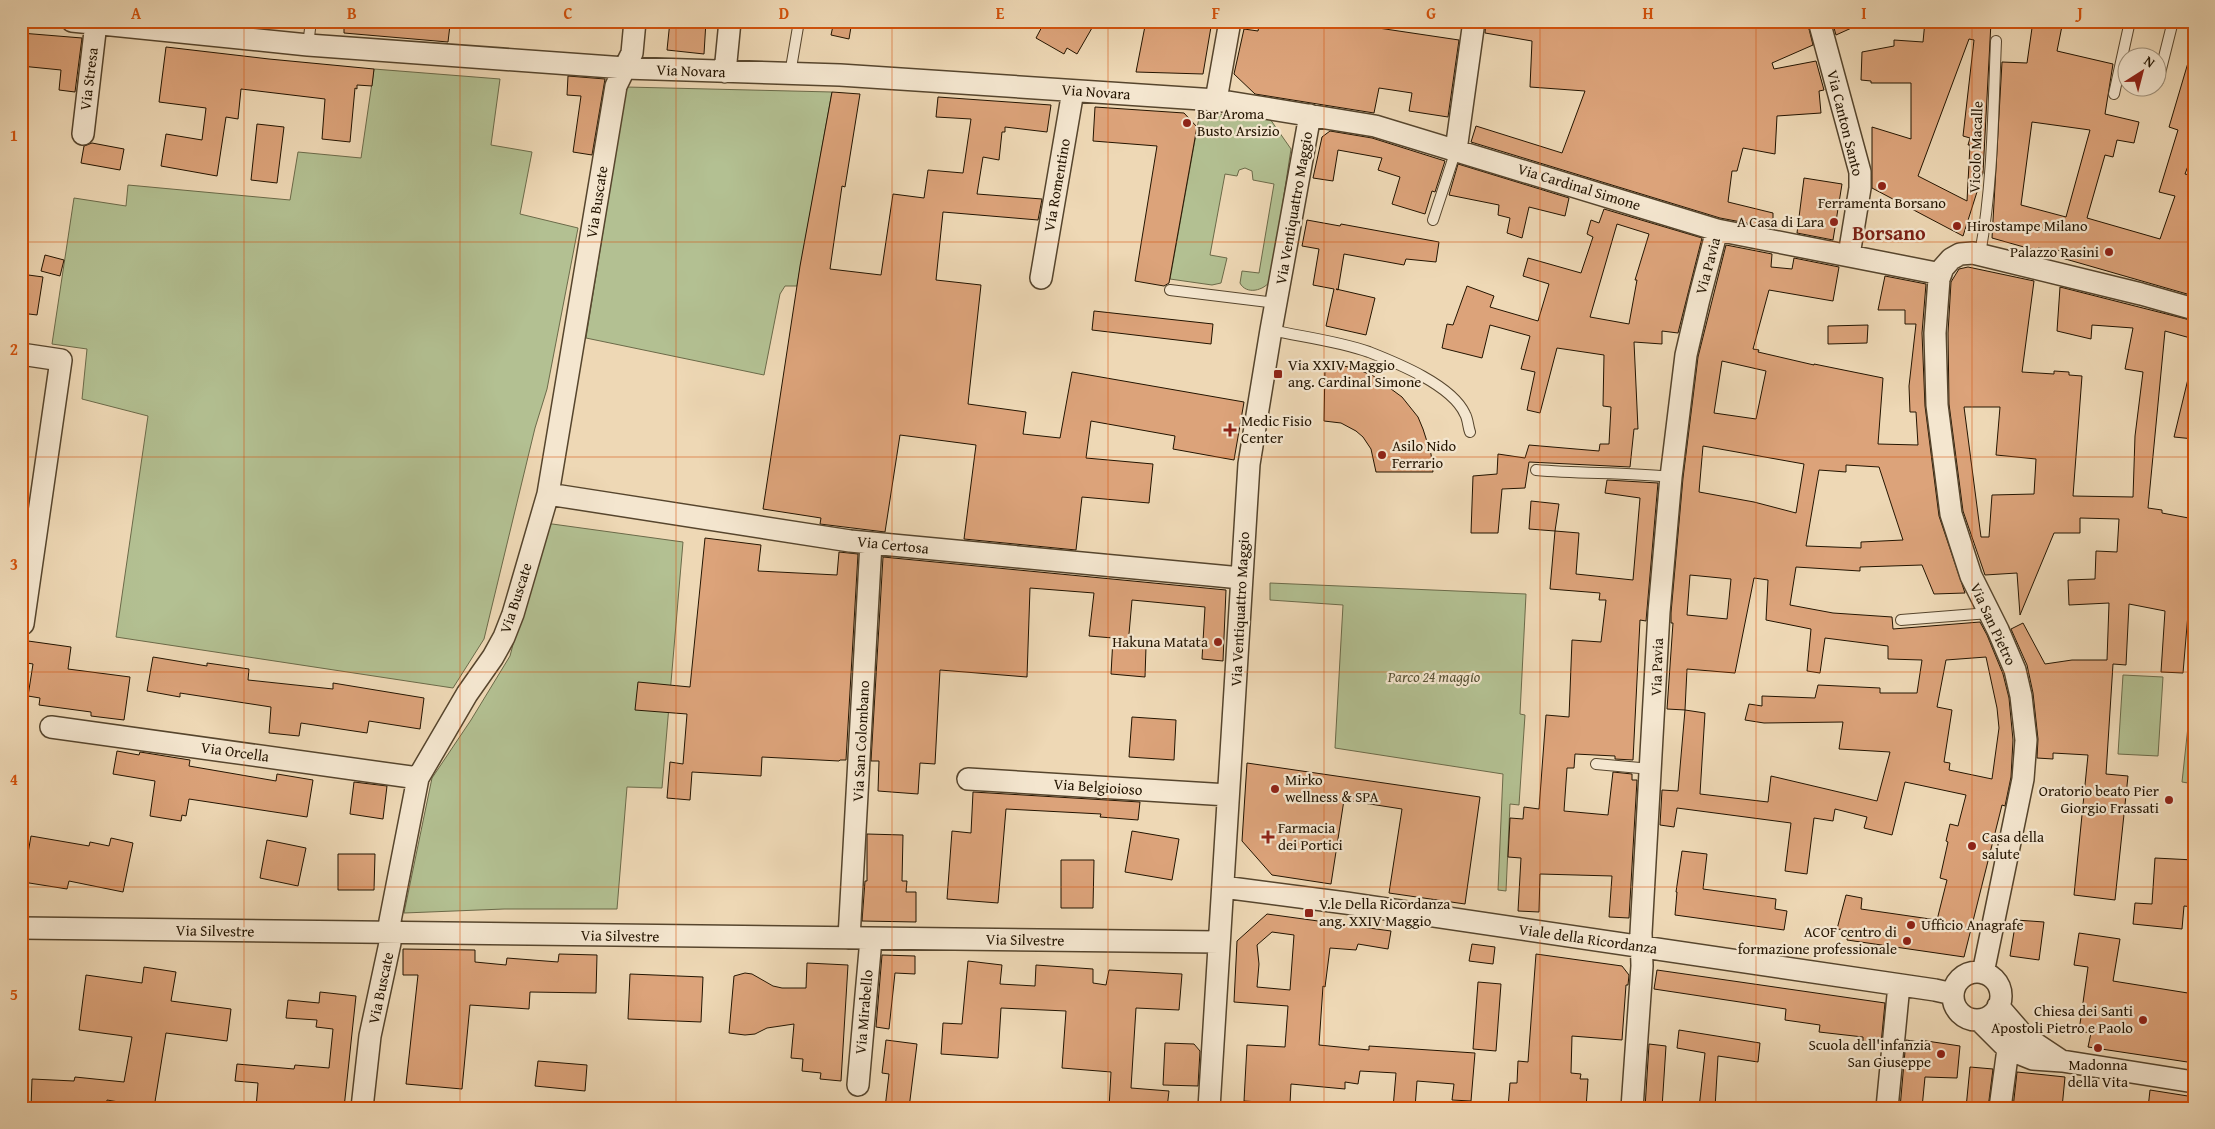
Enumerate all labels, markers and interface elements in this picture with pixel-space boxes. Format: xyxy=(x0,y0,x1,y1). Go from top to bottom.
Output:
text: A xyxy=(131,1,142,25)
text: B xyxy=(347,1,357,25)
text: C xyxy=(563,1,573,25)
text: D xyxy=(779,1,789,25)
text: E xyxy=(996,1,1005,25)
text: F xyxy=(1212,1,1220,25)
text: G xyxy=(1426,1,1436,25)
text: H xyxy=(1642,1,1654,25)
text: I xyxy=(1861,1,1867,25)
text: J xyxy=(2074,1,2083,25)
street label: Via Stresa xyxy=(74,46,103,112)
north arrow xyxy=(2118,48,2168,98)
text: N xyxy=(2140,51,2160,73)
street label: Via Novara xyxy=(656,59,726,82)
street label: Via Canton Santo xyxy=(1822,68,1869,178)
street label: Via Novara xyxy=(1061,79,1131,104)
street label: Vicolo Macalle xyxy=(1963,101,1988,193)
place label: Bar Aroma Busto Arsizio xyxy=(1197,103,1280,141)
marker: Bar Aroma Busto Arsizio xyxy=(1181,117,1193,129)
text: 1 xyxy=(10,123,18,147)
street label: Via Ventiquattro Maggio xyxy=(1270,129,1317,286)
street label: Via Romentino xyxy=(1038,136,1075,233)
street label: Via Cardinal Simone xyxy=(1515,158,1643,215)
street label: Via Buscate xyxy=(580,164,613,240)
marker: Ferramenta Borsano xyxy=(1876,180,1888,192)
place label: Ferramenta Borsano xyxy=(1818,192,1946,213)
place label: A Casa di Lara xyxy=(1737,211,1824,232)
place label: Hirostampe Milano xyxy=(1967,215,2088,236)
marker: A Casa di Lara xyxy=(1828,216,1840,228)
district label: Borsano xyxy=(1852,218,1926,247)
marker: Hirostampe Milano xyxy=(1951,220,1963,232)
street label: Via Pavia xyxy=(1690,235,1725,297)
place label: Palazzo Rasini xyxy=(2010,241,2099,262)
marker: Palazzo Rasini xyxy=(2103,246,2115,258)
text: 2 xyxy=(10,337,18,361)
place label: Via XXIV Maggio ang. Cardinal Simone xyxy=(1288,354,1421,392)
marker: Via XXIV Maggio ang. Cardinal Simone xyxy=(1272,368,1284,380)
place label: Medic Fisio Center xyxy=(1241,410,1312,448)
marker: Medic Fisio Center xyxy=(1223,423,1237,437)
place label: Asilo Nido Ferrario xyxy=(1392,435,1456,473)
marker: Asilo Nido Ferrario xyxy=(1376,449,1388,461)
street label: Via Certosa xyxy=(856,530,930,559)
street label: Via Ventiquattro Maggio xyxy=(1225,531,1254,687)
text: 3 xyxy=(10,552,18,576)
street label: Via Buscate xyxy=(494,560,537,636)
street label: Via San Pietro xyxy=(1965,579,2022,669)
place label: Hakuna Matata xyxy=(1112,631,1208,652)
marker: Hakuna Matata xyxy=(1212,636,1224,648)
street label: Via Pavia xyxy=(1645,638,1668,696)
park label: Parco 24 maggio xyxy=(1387,666,1481,687)
street label: Via San Colombano xyxy=(847,679,874,802)
street label: Via Orcella xyxy=(200,736,271,767)
text: 4 xyxy=(10,767,18,791)
place label: Mirko wellness & SPA xyxy=(1285,769,1379,807)
street label: Via Belgioioso xyxy=(1053,773,1143,800)
place label: Oratorio beato Pier Giorgio Frassati xyxy=(2039,780,2159,818)
marker: Mirko wellness & SPA xyxy=(1269,783,1281,795)
marker: Oratorio beato Pier Giorgio Frassati xyxy=(2163,794,2175,806)
place label: Farmacia dei Portici xyxy=(1278,817,1343,855)
place label: Casa della salute xyxy=(1982,826,2044,864)
marker: Farmacia dei Portici xyxy=(1262,831,1274,843)
marker: Casa della salute xyxy=(1966,840,1978,852)
place label: V.le Della Ricordanza ang. XXIV Maggio xyxy=(1319,893,1450,931)
marker: V.le Della Ricordanza ang. XXIV Maggio xyxy=(1303,907,1315,919)
place label: Ufficio Anagrafe xyxy=(1921,914,2024,935)
street label: Viale della Ricordanza xyxy=(1517,918,1659,959)
street label: Via Silvestre xyxy=(176,919,254,942)
marker: Ufficio Anagrafe xyxy=(1905,919,1917,931)
place label: ACOF centro di formazione professionale xyxy=(1738,921,1897,959)
street label: Via Silvestre xyxy=(581,924,659,947)
street label: Via Silvestre xyxy=(986,928,1064,951)
marker: ACOF centro di formazione professionale xyxy=(1901,935,1913,947)
street label: Via Buscate xyxy=(363,950,398,1026)
street label: Via Mirabello xyxy=(849,968,878,1055)
text: 5 xyxy=(10,982,18,1006)
place label: Chiesa dei Santi Apostoli Pietro e Paolo xyxy=(1991,1000,2133,1038)
marker: Chiesa dei Santi Apostoli Pietro e Paolo xyxy=(2137,1014,2149,1026)
place label: Scuola dell'infanzia San Giuseppe xyxy=(1809,1034,1931,1072)
marker: Madonna della Vita xyxy=(2092,1042,2104,1054)
marker: Scuola dell'infanzia San Giuseppe xyxy=(1935,1048,1947,1060)
place label: Madonna della Vita xyxy=(2068,1054,2128,1092)

